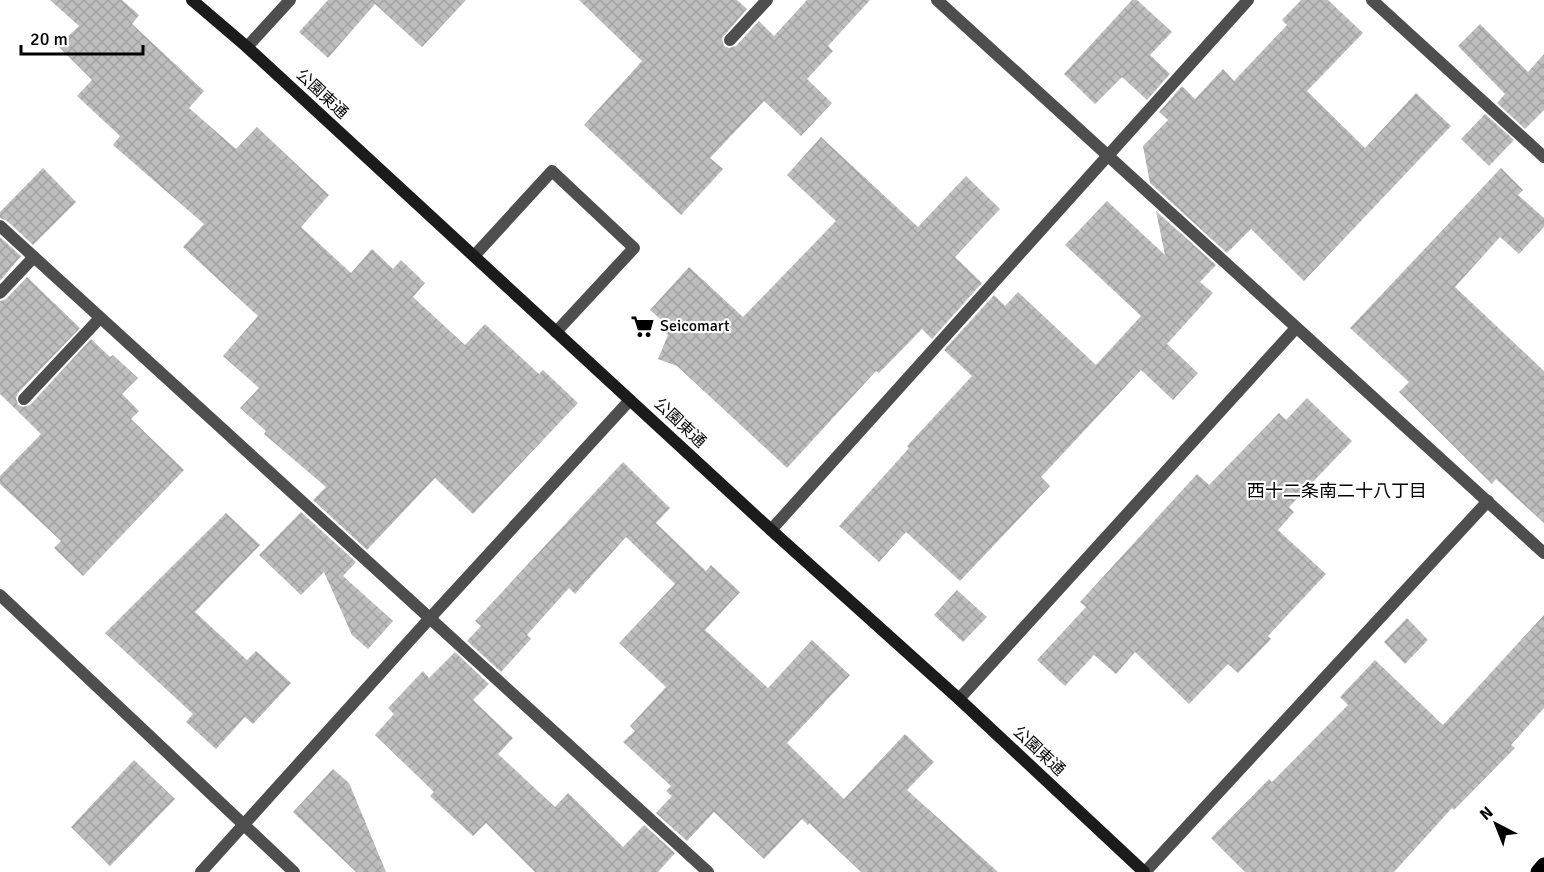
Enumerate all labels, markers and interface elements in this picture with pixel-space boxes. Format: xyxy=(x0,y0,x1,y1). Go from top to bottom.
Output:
scale bar xyxy=(21,18,142,56)
text: 20 m xyxy=(30,28,68,50)
street label: 公園東通 xyxy=(292,65,352,123)
supermarket icon: Seicomart xyxy=(629,313,655,339)
place label: Seicomart xyxy=(660,316,730,336)
street label: 公園東通 xyxy=(650,394,710,452)
district label: 西十二条南二十八丁目 xyxy=(1247,480,1427,502)
street label: 公園東通 xyxy=(1009,722,1069,780)
north arrow xyxy=(1466,794,1526,854)
text: N xyxy=(1476,802,1497,825)

